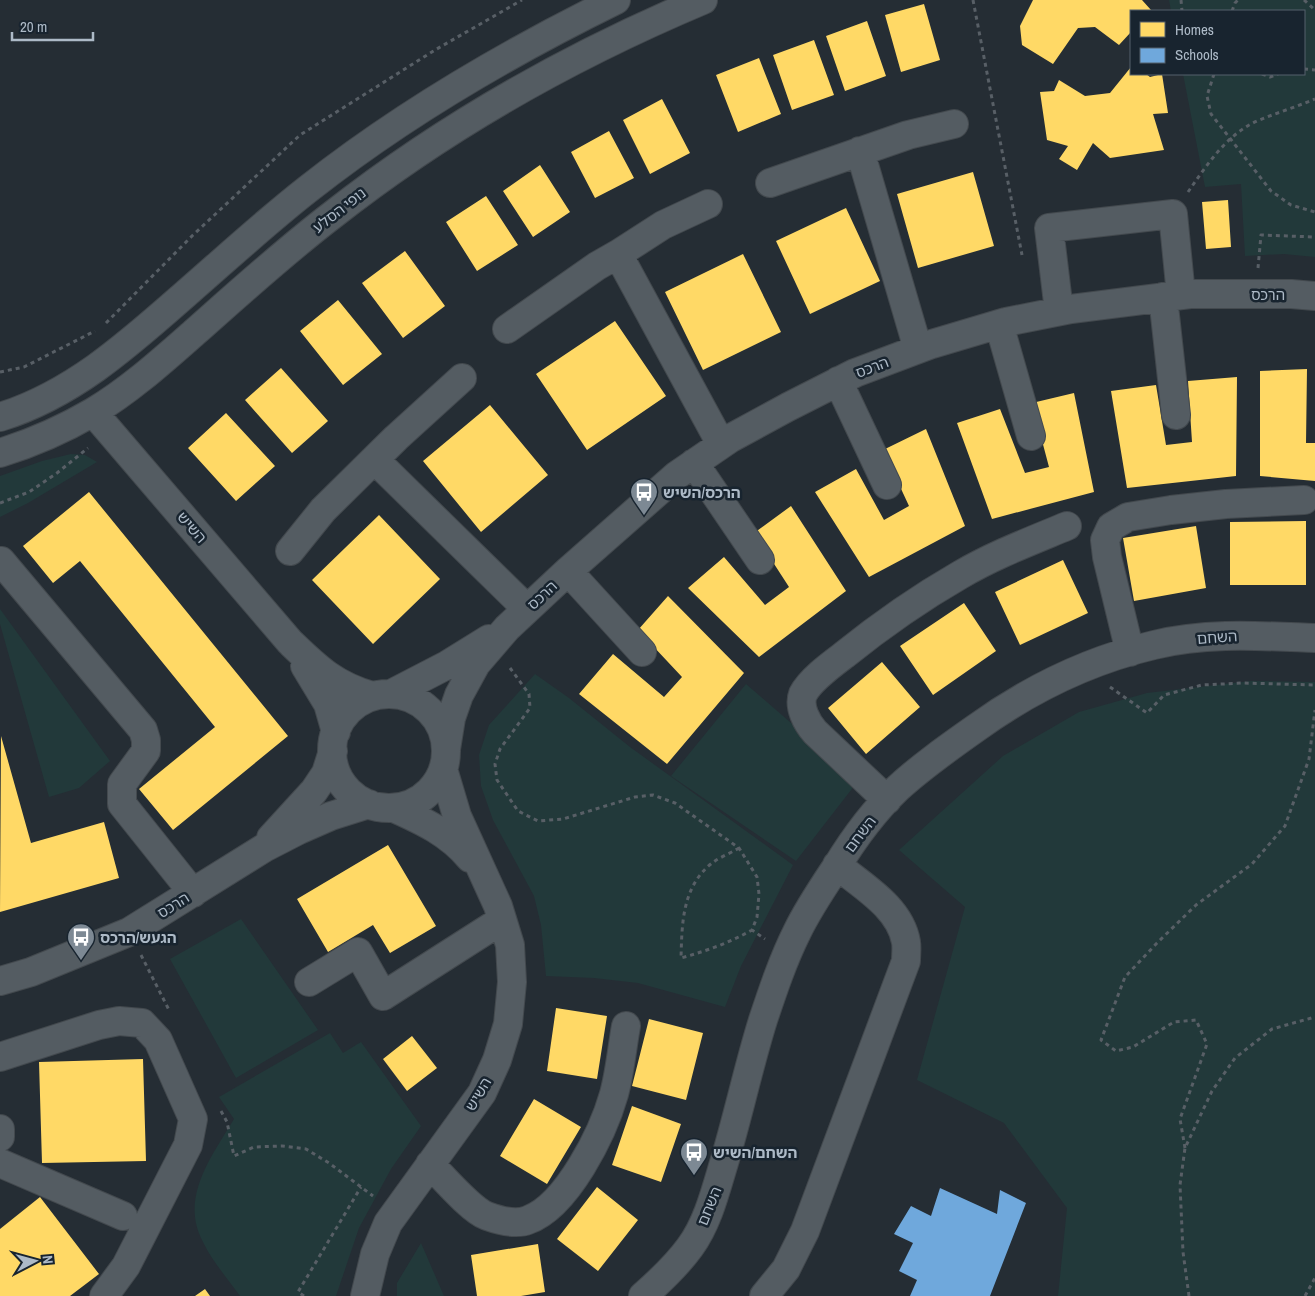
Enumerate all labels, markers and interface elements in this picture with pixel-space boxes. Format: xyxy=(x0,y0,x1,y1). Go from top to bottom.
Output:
scale bar xyxy=(12,10,94,42)
legend xyxy=(1130,10,1305,75)
text: 20 m xyxy=(20,16,47,37)
text: Homes xyxy=(1175,19,1214,40)
text: Schools xyxy=(1175,44,1219,65)
street label: נופי הסלע xyxy=(308,182,370,238)
street label: הרכס xyxy=(1251,284,1285,305)
street label: הרכס xyxy=(852,351,892,383)
bus stop icon: הרכס/השיש xyxy=(629,477,659,516)
place label: הרכס/השיש xyxy=(663,482,741,503)
street label: השיש xyxy=(172,507,212,547)
street label: הרכס xyxy=(522,576,562,614)
street label: השחם xyxy=(1196,625,1238,649)
street label: השחם xyxy=(839,811,881,857)
street label: הרכס xyxy=(153,887,193,923)
bus stop icon: הגעש/הרכס xyxy=(66,922,96,961)
place label: הגעש/הרכס xyxy=(100,927,177,948)
street label: השיש xyxy=(460,1073,496,1115)
bus stop icon: השחם/השיש xyxy=(679,1137,709,1176)
place label: השחם/השיש xyxy=(713,1142,797,1163)
street label: השחם xyxy=(692,1183,726,1229)
north arrow xyxy=(10,1236,60,1286)
text: N xyxy=(39,1255,57,1265)

